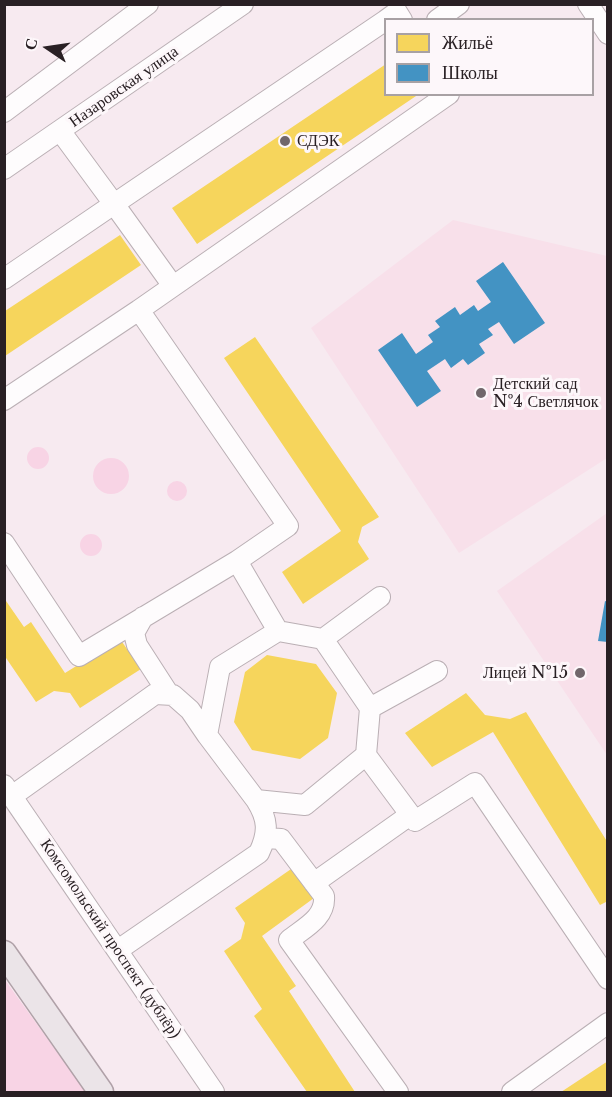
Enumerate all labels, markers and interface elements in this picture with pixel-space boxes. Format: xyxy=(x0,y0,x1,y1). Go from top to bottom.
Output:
north arrow xyxy=(18,18,78,78)
legend xyxy=(384,18,594,96)
text: Жильё xyxy=(442,32,493,54)
text: С xyxy=(19,36,42,52)
street label: Назаровская улица xyxy=(66,42,182,132)
text: Школы xyxy=(442,62,498,84)
place label: СДЭК xyxy=(297,131,339,151)
marker: СДЭК xyxy=(278,134,292,148)
place label: Детский сад №4 Светлячок xyxy=(493,374,599,412)
marker: Детский сад №4 Светлячок xyxy=(474,386,488,400)
place label: Лицей №15 xyxy=(483,663,568,683)
marker: Лицей №15 xyxy=(573,666,587,680)
street label: Комсомольский проспект (дублёр) xyxy=(36,836,184,1042)

